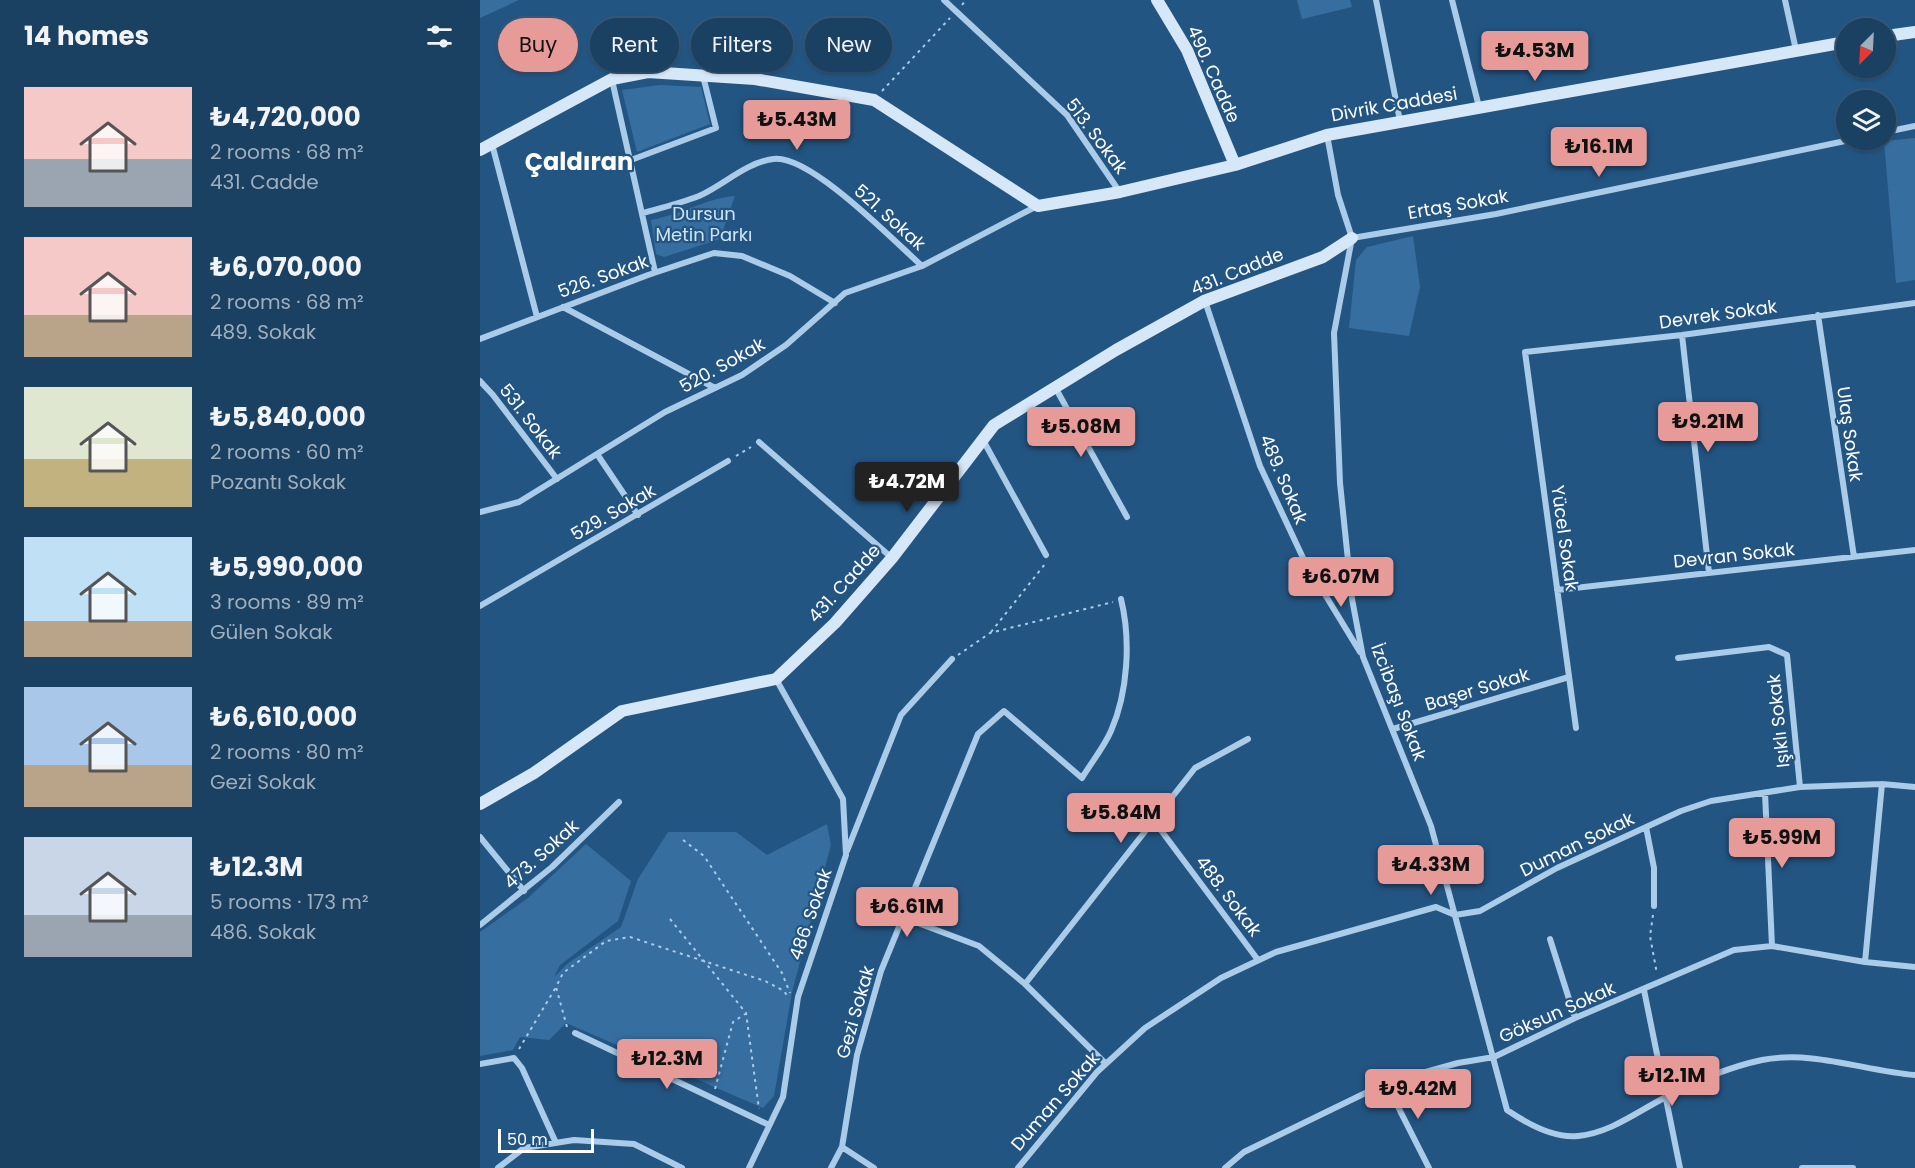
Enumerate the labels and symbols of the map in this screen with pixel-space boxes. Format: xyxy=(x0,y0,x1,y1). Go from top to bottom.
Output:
north arrow xyxy=(1836,18,1896,78)
street label: 490. Cadde xyxy=(1181,21,1247,127)
pin: ₺4.53M xyxy=(1486,31,1584,82)
street label: Divrik Caddesi xyxy=(1329,81,1459,127)
street label: 513. Sokak xyxy=(1060,93,1134,180)
pin: ₺5.43M xyxy=(748,100,846,151)
pin: ₺16.1M xyxy=(1550,127,1648,178)
district label: Çaldıran xyxy=(525,145,633,178)
street label: 521. Sokak xyxy=(849,178,932,256)
street label: Ertaş Sokak xyxy=(1406,183,1511,225)
park label: Dursun Metin Parkı xyxy=(656,201,752,247)
street label: 431. Cadde xyxy=(1187,241,1287,301)
street label: 526. Sokak xyxy=(554,248,652,304)
street label: Devrek Sokak xyxy=(1657,293,1779,335)
street label: 520. Sokak xyxy=(675,331,770,399)
street label: 531. Sokak xyxy=(494,378,569,464)
street label: Ulaş Sokak xyxy=(1831,385,1869,484)
pin: ₺9.21M xyxy=(1659,402,1757,453)
pin: ₺5.08M xyxy=(1032,407,1130,458)
street label: 489. Sokak xyxy=(1254,430,1314,528)
pin: ₺4.72M xyxy=(858,462,956,513)
street label: 529. Sokak xyxy=(566,477,661,546)
street label: Yücel Sokak xyxy=(1545,484,1585,593)
street label: Devran Sokak xyxy=(1672,536,1797,574)
street label: 431. Cadde xyxy=(802,538,886,628)
pin: ₺6.07M xyxy=(1292,557,1390,608)
street label: İzcibaşı Sokak xyxy=(1365,640,1433,765)
street label: Başer Sokak xyxy=(1422,661,1533,717)
street label: Işıklı Sokak xyxy=(1761,672,1795,769)
pin: ₺5.84M xyxy=(1072,793,1170,844)
street label: Duman Sokak xyxy=(1516,805,1639,882)
street label: 473. Sokak xyxy=(498,813,585,894)
pin: ₺5.99M xyxy=(1733,818,1831,869)
pin: ₺4.33M xyxy=(1382,845,1480,896)
street label: 488. Sokak xyxy=(1190,850,1268,942)
street label: 486. Sokak xyxy=(783,864,838,963)
pin: ₺6.61M xyxy=(858,887,956,938)
street label: Gezi Sokak xyxy=(830,962,880,1061)
street label: Göksun Sokak xyxy=(1495,975,1620,1049)
pin: ₺12.3M xyxy=(618,1039,716,1090)
street label: Duman Sokak xyxy=(1005,1045,1106,1156)
pin: ₺12.1M xyxy=(1623,1056,1721,1107)
pin: ₺9.42M xyxy=(1369,1069,1467,1120)
scale bar xyxy=(498,1126,594,1154)

